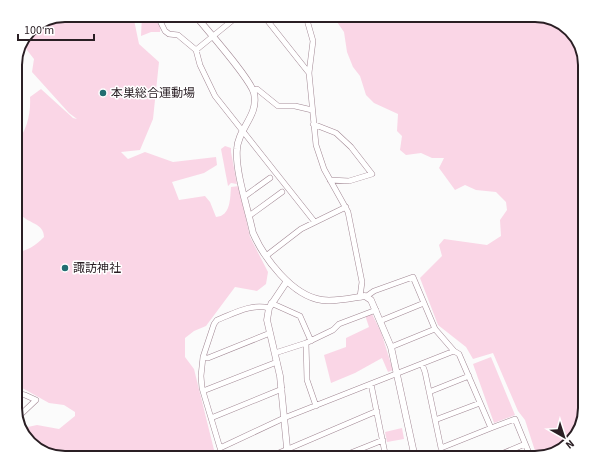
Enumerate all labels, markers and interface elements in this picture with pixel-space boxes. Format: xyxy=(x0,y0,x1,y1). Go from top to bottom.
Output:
scale bar xyxy=(18,16,94,42)
text: 100 m xyxy=(24,22,54,39)
place label: 本巣総合運動場 xyxy=(111,85,195,102)
marker: 本巣総合運動場 xyxy=(98,88,108,98)
place label: 諏訪神社 xyxy=(73,260,121,277)
marker: 諏訪神社 xyxy=(60,263,70,273)
north arrow xyxy=(544,417,584,457)
text: N xyxy=(562,436,578,453)

